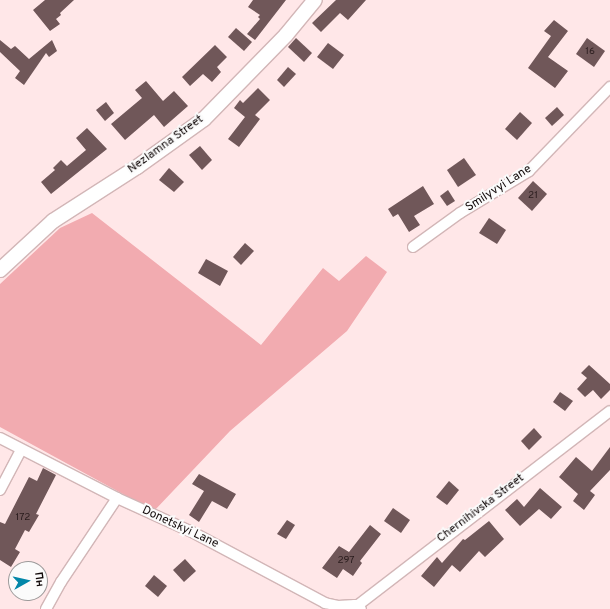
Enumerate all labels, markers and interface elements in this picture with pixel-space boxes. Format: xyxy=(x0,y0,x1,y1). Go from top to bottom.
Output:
house number: 16 xyxy=(585,46,595,58)
street label: Nezlamna Street xyxy=(125,113,207,177)
street label: Smilyvyi Lane xyxy=(463,162,535,216)
house number: 21 xyxy=(528,190,538,202)
street label: Chernihivska Street xyxy=(435,472,527,546)
street label: Donetskyi Lane xyxy=(139,504,221,552)
house number: 172 xyxy=(16,512,30,524)
house number: 297 xyxy=(337,555,355,567)
north arrow xyxy=(8,561,48,601)
text: Пн xyxy=(31,571,47,588)

